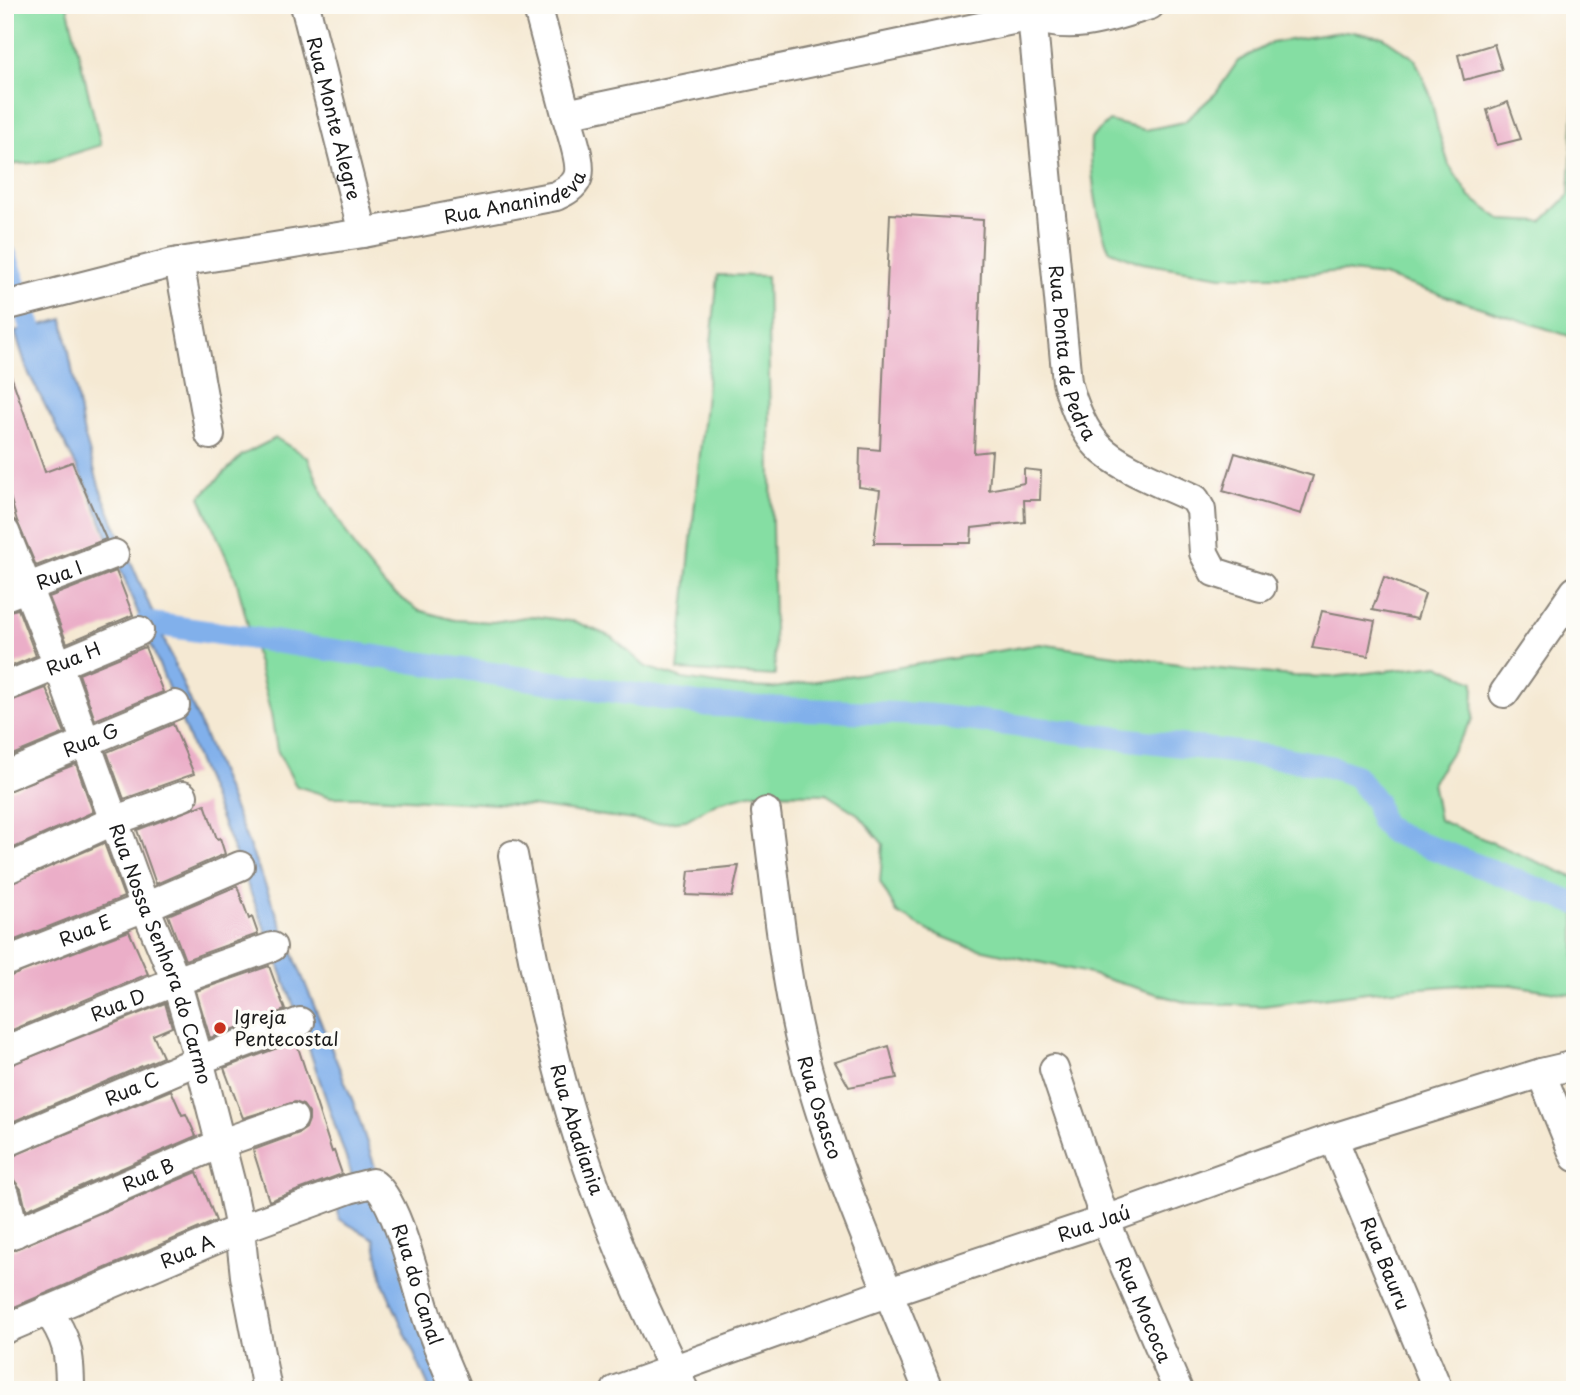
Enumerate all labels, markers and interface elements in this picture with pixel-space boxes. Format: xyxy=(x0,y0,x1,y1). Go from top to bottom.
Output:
street label: Rua Monte Alegre xyxy=(301,34,369,203)
street label: Rua Ananindeva xyxy=(441,167,592,230)
street label: Rua Ponta de Pedra xyxy=(1043,264,1104,446)
street label: Rua I xyxy=(32,553,86,596)
street label: Rua H xyxy=(41,634,105,681)
street label: Rua G xyxy=(58,715,123,763)
street label: Rua Nossa Senhora do Carmo xyxy=(103,819,220,1087)
street label: Rua E xyxy=(55,907,115,952)
street label: Rua D xyxy=(86,980,149,1028)
place label: Igreja Pentecostal xyxy=(234,1002,339,1052)
marker: Igreja Pentecostal xyxy=(212,1020,228,1036)
street label: Rua Osasco xyxy=(791,1053,850,1163)
street label: Rua Abadiania xyxy=(544,1061,612,1199)
street label: Rua C xyxy=(100,1064,163,1112)
street label: Rua B xyxy=(117,1150,178,1198)
street label: Rua Jaú xyxy=(1054,1197,1134,1248)
street label: Rua Bauru xyxy=(1354,1212,1418,1314)
street label: Rua do Canal xyxy=(386,1219,451,1349)
street label: Rua A xyxy=(155,1227,218,1274)
street label: Rua Mococa xyxy=(1109,1252,1180,1367)

